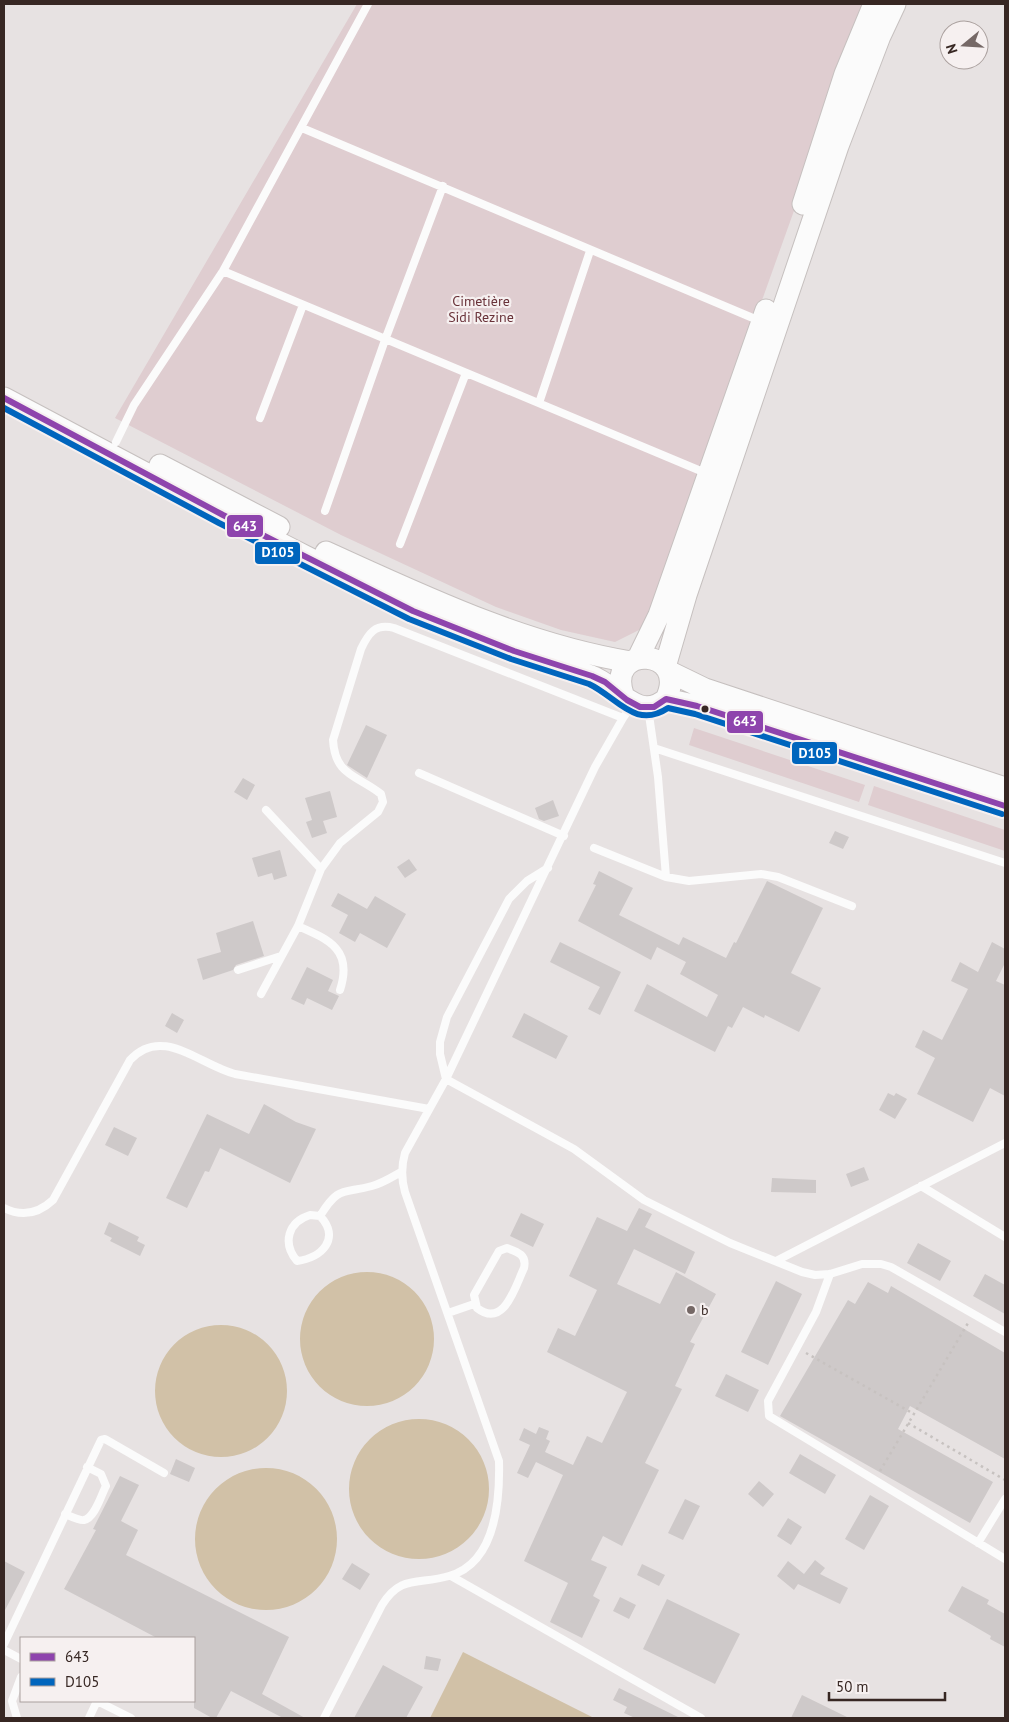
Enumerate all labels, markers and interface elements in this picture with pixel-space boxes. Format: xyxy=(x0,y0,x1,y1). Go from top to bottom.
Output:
north arrow xyxy=(939,20,989,70)
text: N xyxy=(942,42,962,56)
park label: Cimetière Sidi Rezine xyxy=(448,292,514,326)
line badge: 643 xyxy=(226,514,264,538)
text: 643 xyxy=(233,517,257,535)
line badge: D105 xyxy=(254,541,301,565)
text: D105 xyxy=(262,543,294,561)
unlabelled marker xyxy=(700,704,710,714)
line badge: 643 xyxy=(726,710,764,734)
text: 643 xyxy=(733,712,757,730)
line badge: D105 xyxy=(791,741,838,765)
text: D105 xyxy=(799,744,831,762)
place label: b xyxy=(701,1301,709,1319)
marker: b xyxy=(685,1304,697,1316)
legend xyxy=(20,1637,195,1702)
text: 643 xyxy=(65,1647,90,1666)
scale bar xyxy=(829,1670,945,1702)
text: D105 xyxy=(65,1672,99,1691)
text: 50 m xyxy=(836,1677,869,1696)

